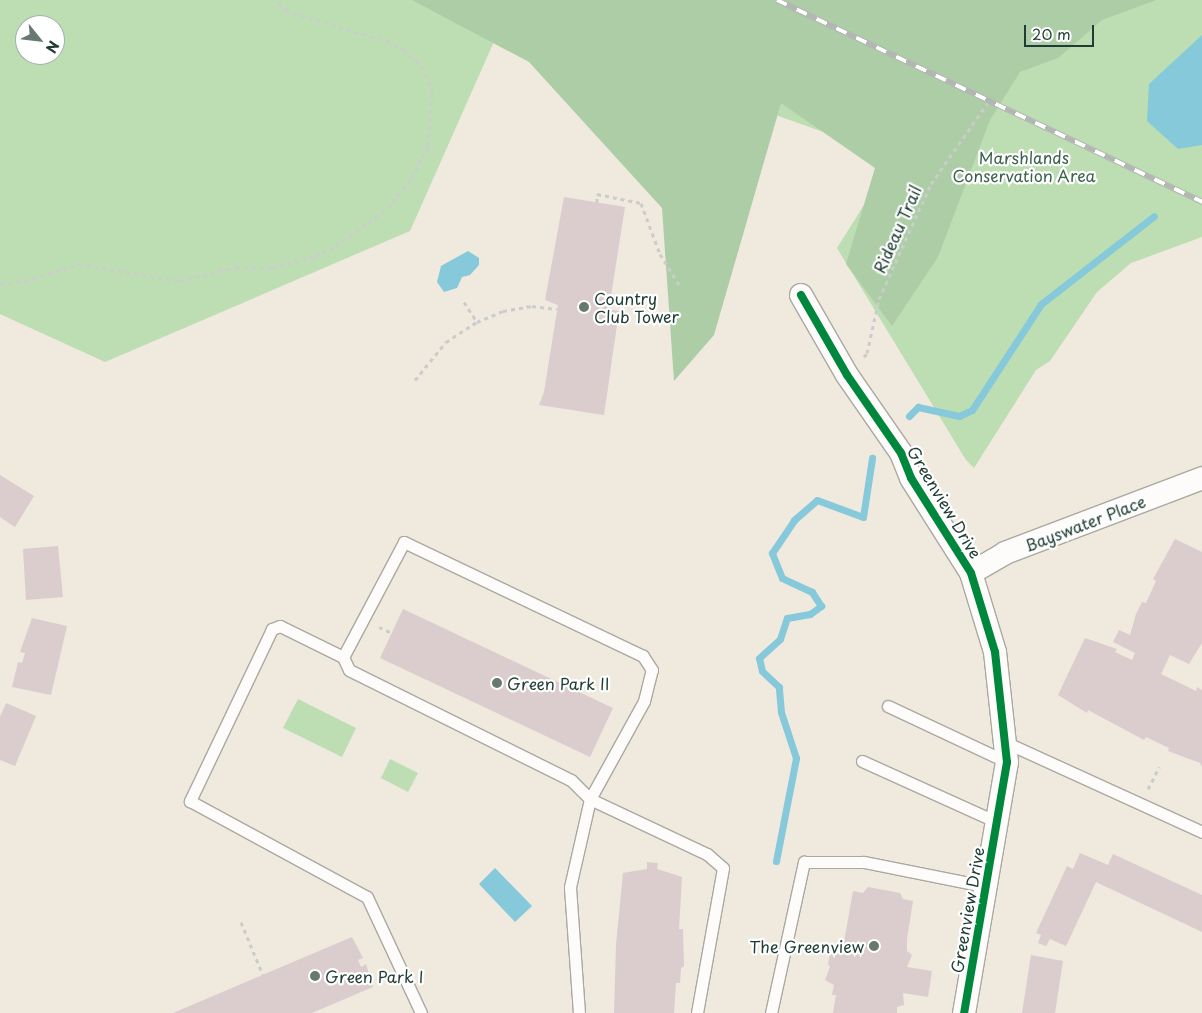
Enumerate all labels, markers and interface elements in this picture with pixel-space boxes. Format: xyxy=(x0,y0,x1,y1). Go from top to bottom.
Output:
north arrow xyxy=(15,15,65,65)
scale bar xyxy=(1027,15,1097,47)
text: 20 m xyxy=(1032,22,1071,45)
text: N xyxy=(41,37,65,57)
park label: Marshlands Conservation Area xyxy=(952,147,1096,185)
street label: Rideau Trail xyxy=(869,182,925,276)
place label: Country Club Tower xyxy=(594,288,678,326)
marker: Country Club Tower xyxy=(578,301,590,313)
street label: Greenview Drive xyxy=(904,442,986,562)
street label: Bayswater Place xyxy=(1022,491,1148,555)
place label: Green Park II xyxy=(507,673,612,693)
marker: Green Park II xyxy=(491,677,503,689)
street label: Greenview Drive xyxy=(946,845,988,975)
place label: The Greenview xyxy=(749,936,864,956)
marker: The Greenview xyxy=(868,940,880,952)
place label: Green Park I xyxy=(325,966,425,986)
marker: Green Park I xyxy=(309,970,321,982)

